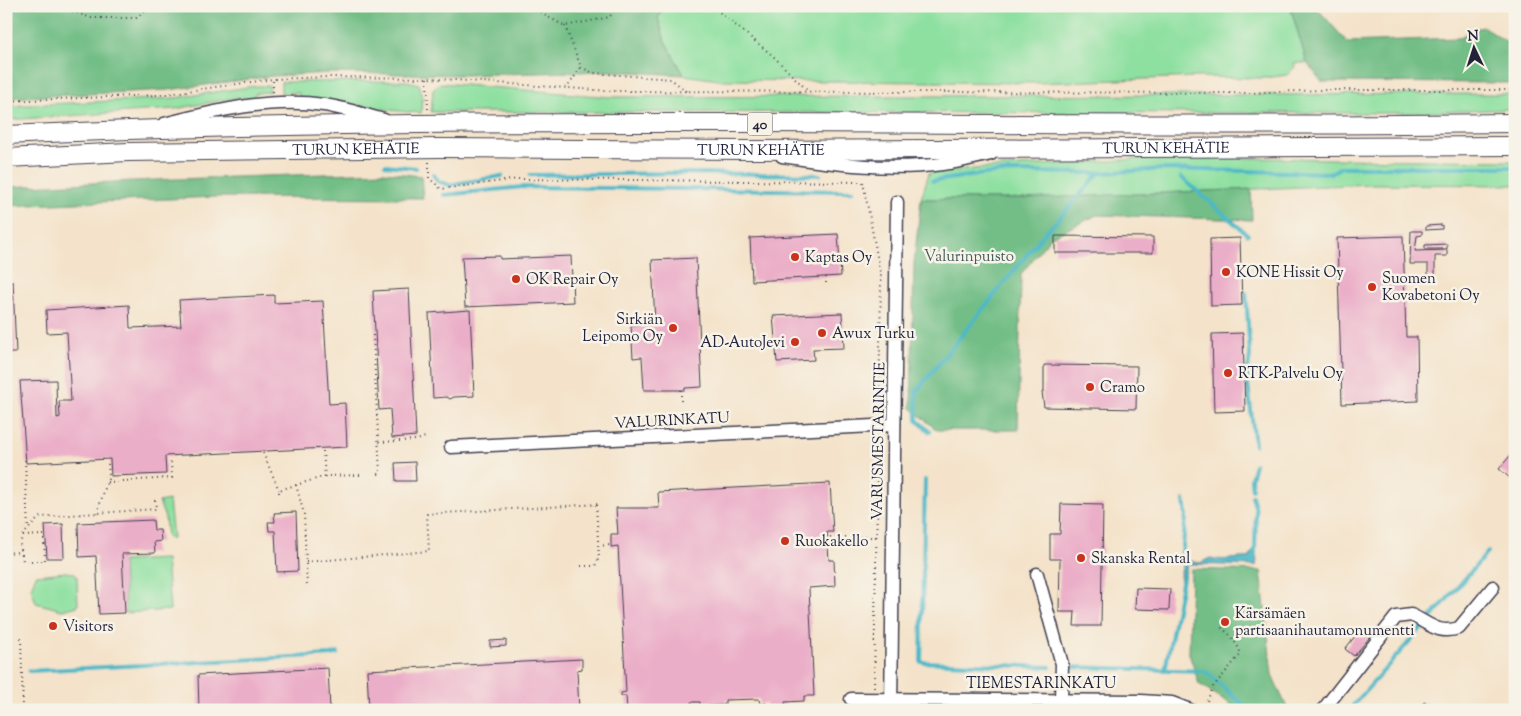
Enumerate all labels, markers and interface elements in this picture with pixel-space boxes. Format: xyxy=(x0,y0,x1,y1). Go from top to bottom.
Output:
north arrow xyxy=(1448,22,1498,72)
text: N xyxy=(1467,27,1480,47)
road number: 40 xyxy=(748,112,772,136)
street label: TURUN KEHÄTIE xyxy=(1102,138,1230,160)
street label: TURUN KEHÄTIE xyxy=(292,139,420,162)
street label: TURUN KEHÄTIE xyxy=(697,140,825,162)
park label: Valurinpuisto xyxy=(924,247,1014,268)
place label: Kaptas Oy xyxy=(805,248,873,269)
marker: Kaptas Oy xyxy=(789,251,801,263)
place label: KONE Hissit Oy xyxy=(1236,263,1344,284)
marker: KONE Hissit Oy xyxy=(1220,266,1232,278)
place label: Suomen Kovabetoni Oy xyxy=(1382,269,1480,307)
place label: OK Repair Oy xyxy=(526,270,619,291)
marker: OK Repair Oy xyxy=(510,273,522,285)
marker: Suomen Kovabetoni Oy xyxy=(1366,281,1378,293)
place label: Sirkiän Leipomo Oy xyxy=(582,310,664,348)
marker: Sirkiän Leipomo Oy xyxy=(667,322,679,334)
place label: Awux Turku xyxy=(832,324,915,345)
marker: Awux Turku xyxy=(816,327,828,339)
place label: AD-AutoJevi xyxy=(700,333,785,354)
marker: AD-AutoJevi xyxy=(789,336,801,348)
street label: VARUSMESTARINTIE xyxy=(868,362,891,520)
place label: RTK-Palvelu Oy xyxy=(1238,364,1343,385)
marker: RTK-Palvelu Oy xyxy=(1222,367,1234,379)
place label: Cramo xyxy=(1100,378,1145,399)
marker: Cramo xyxy=(1084,381,1096,393)
street label: VALURINKATU xyxy=(614,408,730,435)
place label: Ruokakello xyxy=(795,532,868,553)
marker: Ruokakello xyxy=(779,535,791,547)
place label: Skanska Rental xyxy=(1091,549,1190,570)
marker: Skanska Rental xyxy=(1075,552,1087,564)
place label: Kärsämäen partisaanihautamonumentti xyxy=(1235,604,1414,642)
marker: Kärsämäen partisaanihautamonumentti xyxy=(1219,616,1231,628)
place label: Visitors xyxy=(63,617,114,638)
marker: Visitors xyxy=(47,620,59,632)
street label: TIEMESTARINKATU xyxy=(966,674,1116,695)

